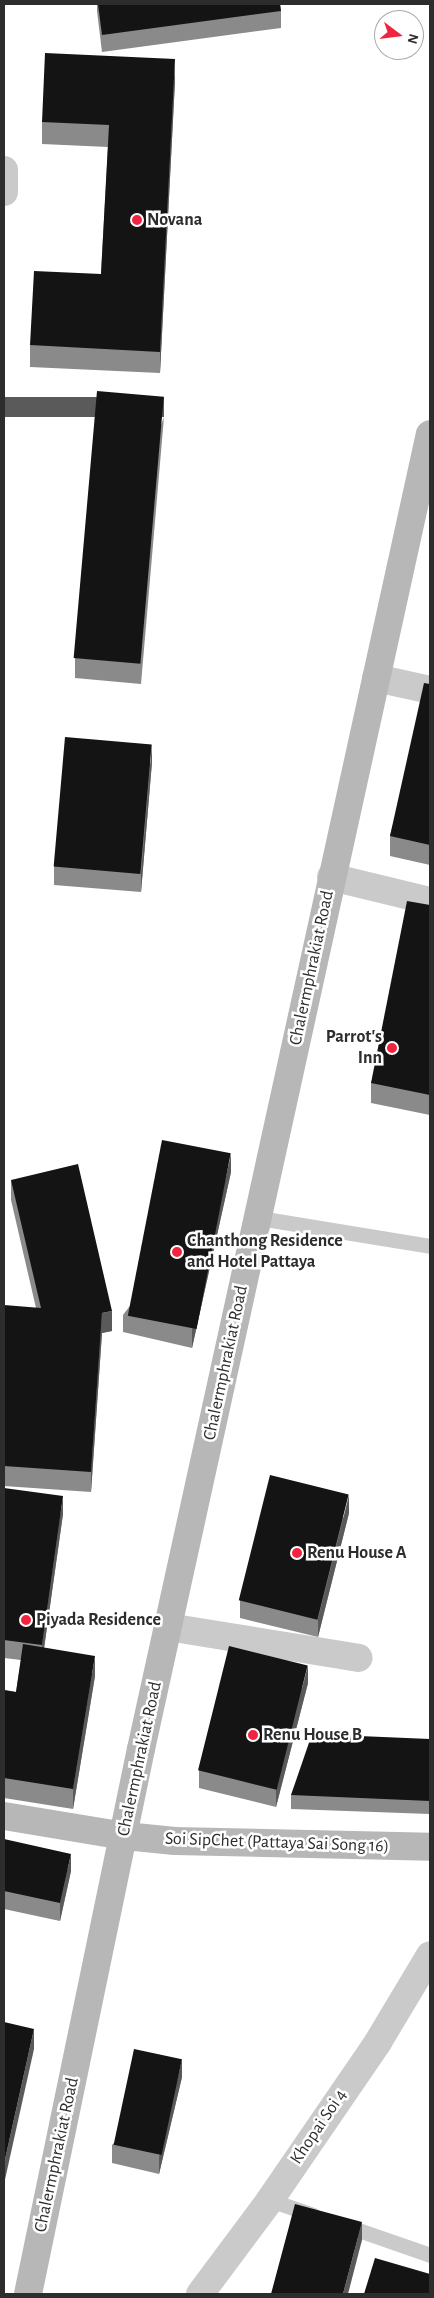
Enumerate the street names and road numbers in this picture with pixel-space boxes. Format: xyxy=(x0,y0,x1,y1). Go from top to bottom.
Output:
street label: Chalermphrakiat Road xyxy=(285,889,339,1047)
street label: Chalermphrakiat Road xyxy=(199,1284,253,1442)
street label: Chalermphrakiat Road xyxy=(113,1680,167,1838)
street label: Soi SipChet (Pattaya Sai Song 16) xyxy=(164,1828,390,1858)
street label: Chalermphrakiat Road xyxy=(30,2076,84,2234)
street label: Khopai Soi 4 xyxy=(286,2085,352,2169)

